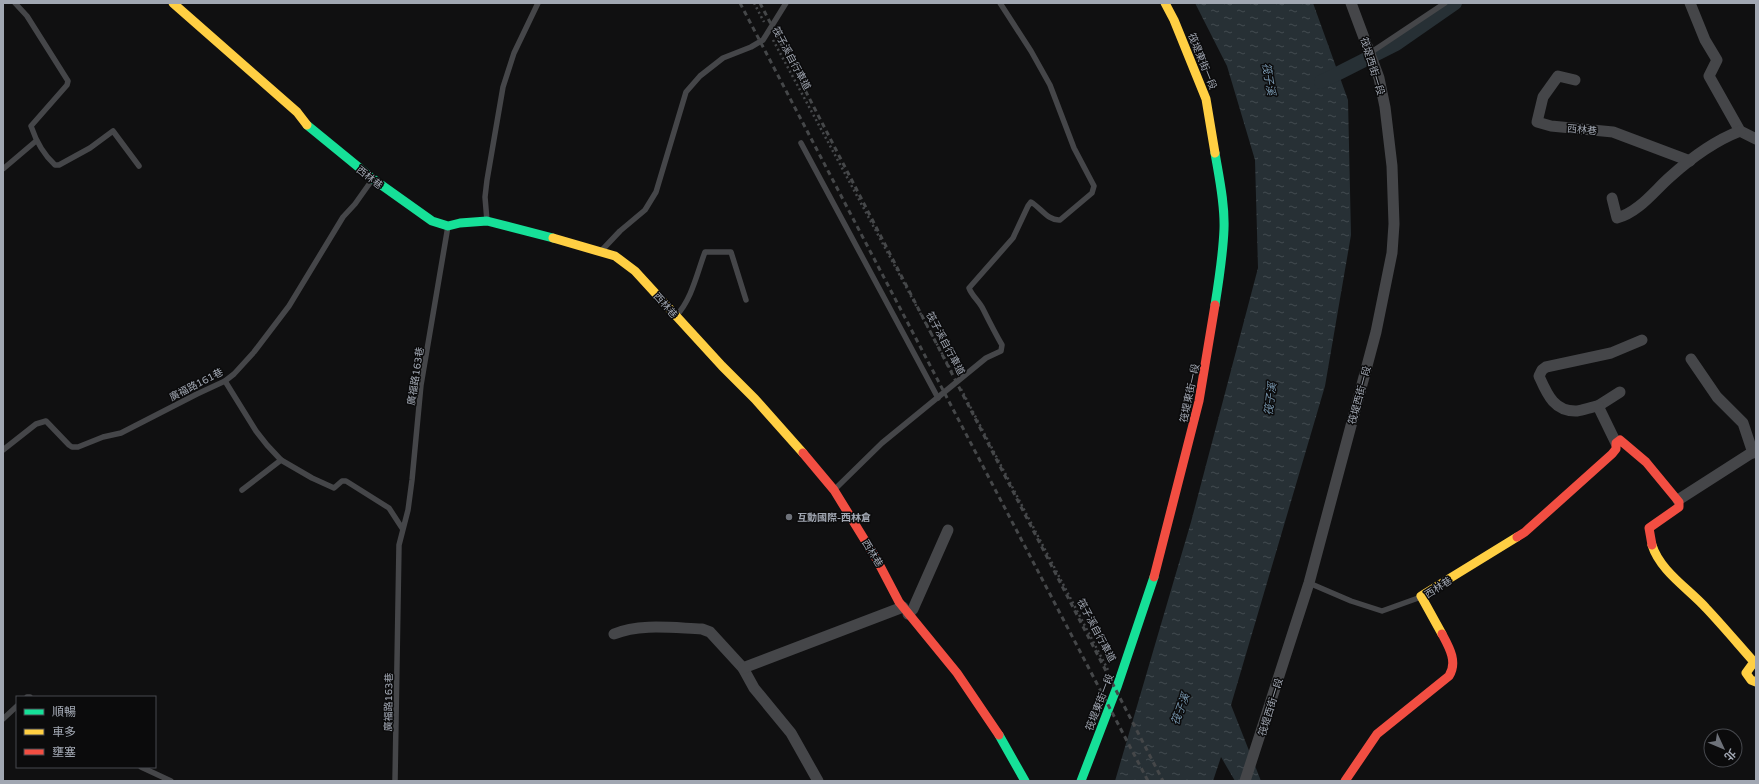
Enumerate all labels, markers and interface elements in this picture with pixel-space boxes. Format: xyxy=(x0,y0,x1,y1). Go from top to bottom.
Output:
street label: 筏子溪自行車道 xyxy=(769,25,813,92)
street label: 筏堤東街一段 xyxy=(1185,31,1219,91)
street label: 筏堤西街一段 xyxy=(1358,36,1387,97)
water label: 筏子溪 xyxy=(1259,62,1278,98)
street label: 西林巷 xyxy=(1566,123,1597,137)
street label: 西林巷 xyxy=(354,164,385,192)
street label: 西林巷 xyxy=(651,291,680,321)
street label: 筏子溪自行車道 xyxy=(923,310,967,377)
street label: 廣福路163巷 xyxy=(405,346,427,406)
street label: 筏堤東街一段 xyxy=(1178,363,1202,424)
street label: 筏堤西街一段 xyxy=(1346,365,1374,426)
street label: 廣福路161巷 xyxy=(168,366,225,404)
water label: 筏子溪 xyxy=(1262,380,1279,416)
marker: 互動國際-西林倉 xyxy=(784,512,794,522)
place label: 互動國際-西林倉 xyxy=(797,512,871,524)
street label: 西林巷 xyxy=(859,538,885,569)
street label: 西林巷 xyxy=(1423,575,1454,601)
street label: 筏子溪自行車道 xyxy=(1074,597,1118,664)
street label: 廣福路163巷 xyxy=(382,672,396,732)
street label: 筏堤東街一段 xyxy=(1084,672,1116,733)
street label: 筏堤西街一段 xyxy=(1256,677,1285,738)
water label: 筏子溪 xyxy=(1169,690,1193,727)
legend xyxy=(16,696,156,768)
text: 順暢 xyxy=(52,705,76,719)
text: 車多 xyxy=(52,725,76,739)
north arrow xyxy=(1703,728,1743,768)
text: 壅塞 xyxy=(52,745,76,759)
text: 北 xyxy=(1721,746,1738,763)

